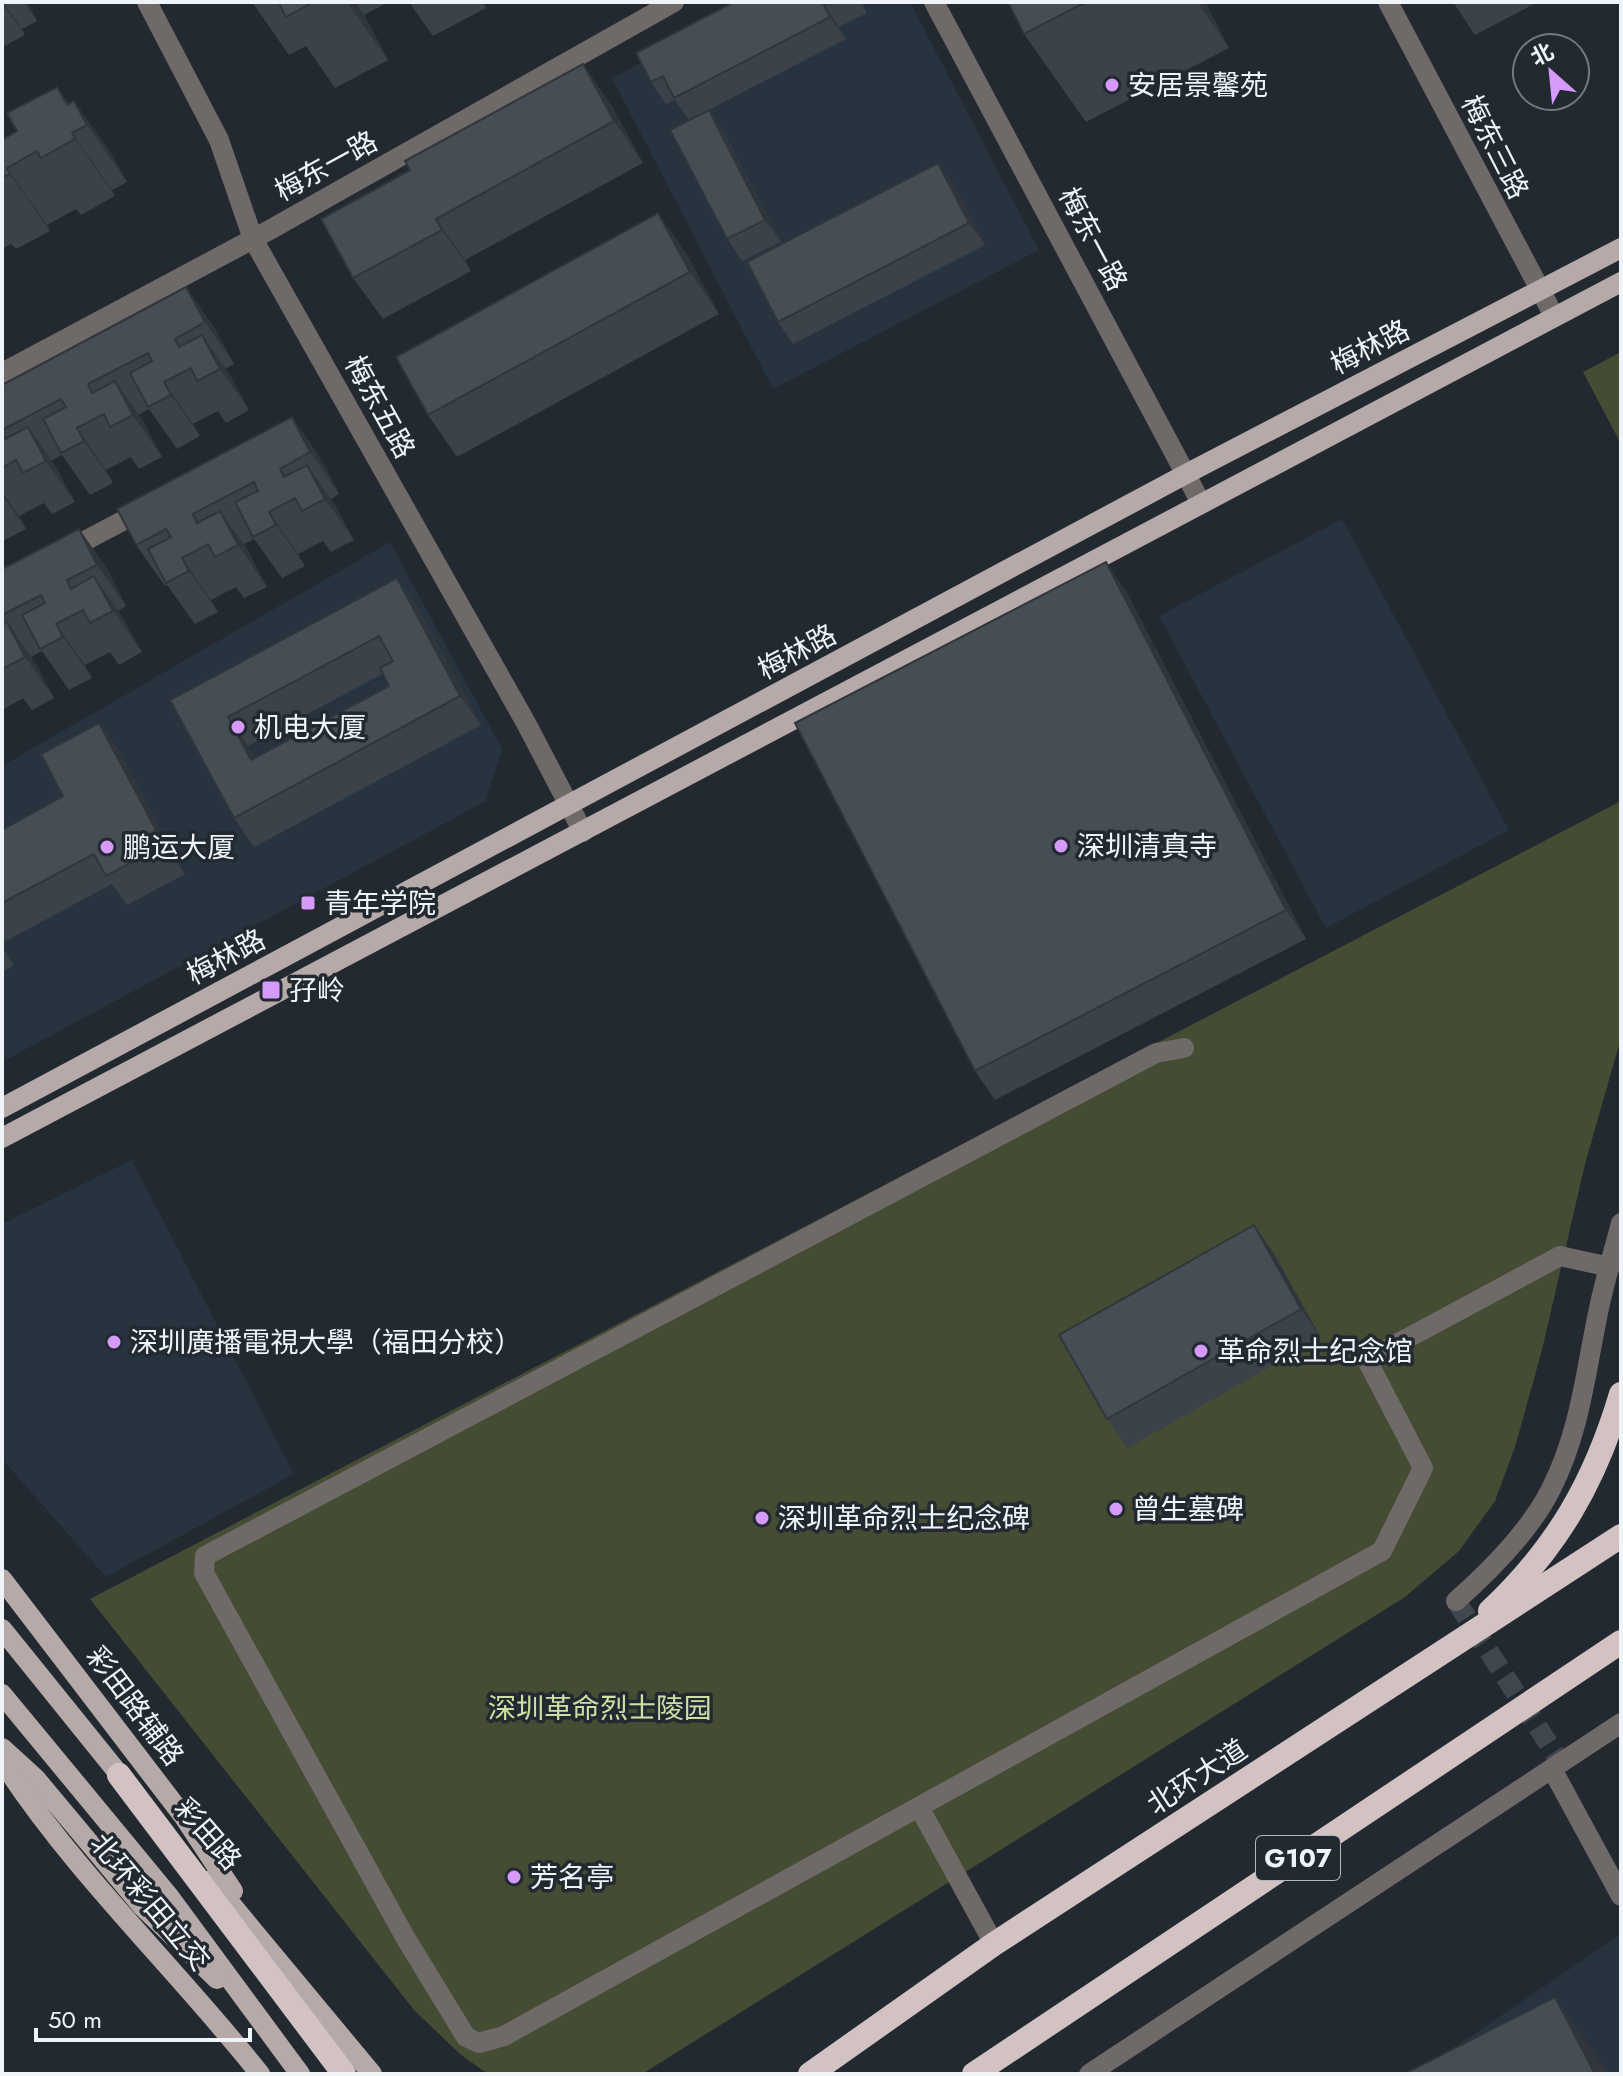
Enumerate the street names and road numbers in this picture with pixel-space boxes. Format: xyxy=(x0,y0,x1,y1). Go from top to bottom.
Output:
street label: 梅东三路 xyxy=(1451,88,1539,206)
street label: 梅东一路 xyxy=(267,121,385,211)
street label: 梅东一路 xyxy=(1049,180,1137,298)
street label: 梅林路 xyxy=(1323,310,1417,384)
street label: 梅东五路 xyxy=(335,348,425,466)
street label: 梅林路 xyxy=(750,614,844,690)
street label: 梅林路 xyxy=(179,919,273,995)
street label: 彩田路辅路 xyxy=(76,1638,194,1774)
street label: 北环大道 xyxy=(1139,1729,1255,1825)
street label: 彩田路 xyxy=(165,1789,251,1879)
street label: 北环彩田立交 xyxy=(80,1824,220,1980)
road number: G107 xyxy=(1256,1836,1340,1880)

